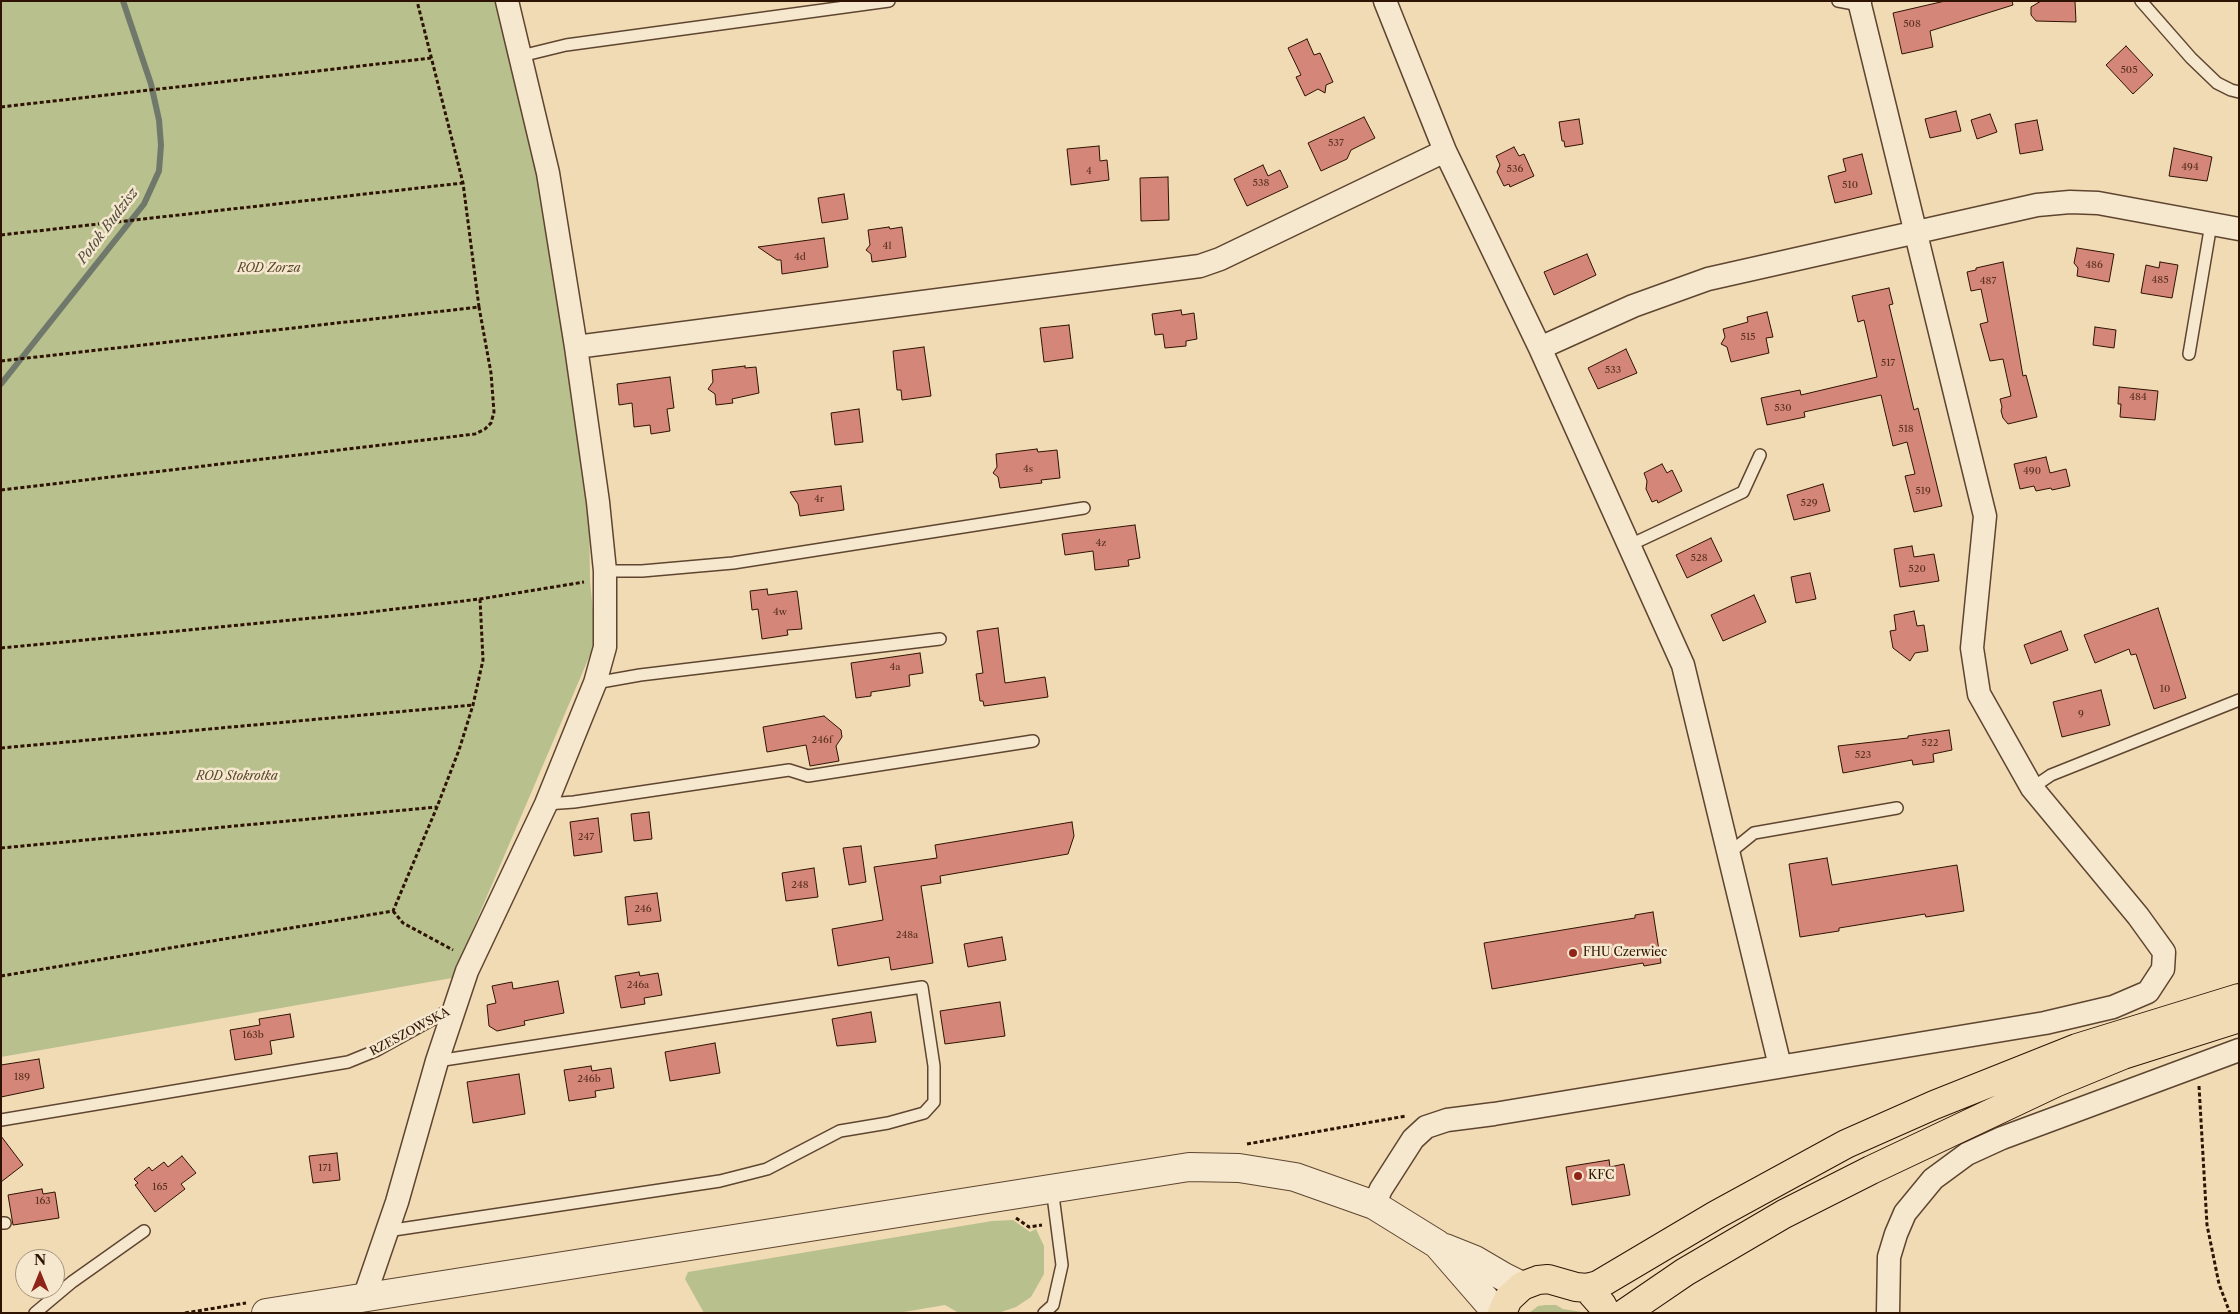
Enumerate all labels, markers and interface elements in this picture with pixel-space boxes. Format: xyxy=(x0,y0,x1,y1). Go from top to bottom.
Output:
house number: 508 xyxy=(1903,18,1921,30)
house number: 505 xyxy=(2120,64,2138,76)
house number: 537 xyxy=(1328,137,1344,149)
house number: 494 xyxy=(2181,161,2199,173)
house number: 536 xyxy=(1507,163,1523,175)
house number: 4 xyxy=(1086,165,1092,177)
house number: 538 xyxy=(1253,177,1269,189)
house number: 510 xyxy=(1842,179,1858,191)
water label: Potok Budzisz xyxy=(74,185,142,267)
house number: 4l xyxy=(883,240,891,252)
house number: 4d xyxy=(794,251,806,263)
house number: 486 xyxy=(2085,259,2103,271)
park label: ROD Zorza xyxy=(237,262,301,276)
house number: 485 xyxy=(2151,274,2169,286)
house number: 487 xyxy=(1980,275,1996,287)
house number: 515 xyxy=(1740,331,1756,343)
house number: 517 xyxy=(1881,357,1895,369)
house number: 533 xyxy=(1605,364,1621,376)
house number: 484 xyxy=(2129,391,2147,403)
house number: 530 xyxy=(1774,402,1792,414)
house number: 518 xyxy=(1898,423,1914,435)
house number: 4s xyxy=(1023,463,1033,475)
house number: 490 xyxy=(2023,465,2041,477)
house number: 519 xyxy=(1915,485,1931,497)
house number: 4r xyxy=(814,493,824,505)
house number: 529 xyxy=(1800,497,1818,509)
house number: 4z xyxy=(1096,537,1106,549)
house number: 528 xyxy=(1690,552,1708,564)
house number: 520 xyxy=(1908,563,1926,575)
house number: 4w xyxy=(773,606,787,618)
house number: 4a xyxy=(889,661,901,673)
house number: 10 xyxy=(2160,683,2170,695)
house number: 9 xyxy=(2078,708,2084,720)
house number: 246f xyxy=(812,734,832,746)
house number: 522 xyxy=(1922,737,1938,749)
house number: 523 xyxy=(1855,749,1871,761)
park label: ROD Stokrotka xyxy=(196,770,278,784)
house number: 247 xyxy=(578,831,594,843)
house number: 248 xyxy=(791,879,809,891)
house number: 246 xyxy=(634,903,652,915)
house number: 248a xyxy=(896,929,918,941)
place label: FHU Czerwiec xyxy=(1583,946,1667,960)
marker: FHU Czerwiec xyxy=(1567,947,1579,959)
house number: 246a xyxy=(627,979,649,991)
street label: RZESZOWSKA xyxy=(368,1005,452,1059)
house number: 163b xyxy=(242,1029,264,1041)
house number: 189 xyxy=(14,1071,30,1083)
house number: 246b xyxy=(577,1073,601,1085)
house number: 171 xyxy=(318,1162,332,1174)
place label: KFC xyxy=(1588,1169,1614,1183)
marker: KFC xyxy=(1572,1170,1584,1182)
house number: 165 xyxy=(152,1181,168,1193)
house number: 163 xyxy=(35,1195,51,1207)
north arrow xyxy=(15,1249,65,1299)
text: N xyxy=(34,1251,46,1269)

